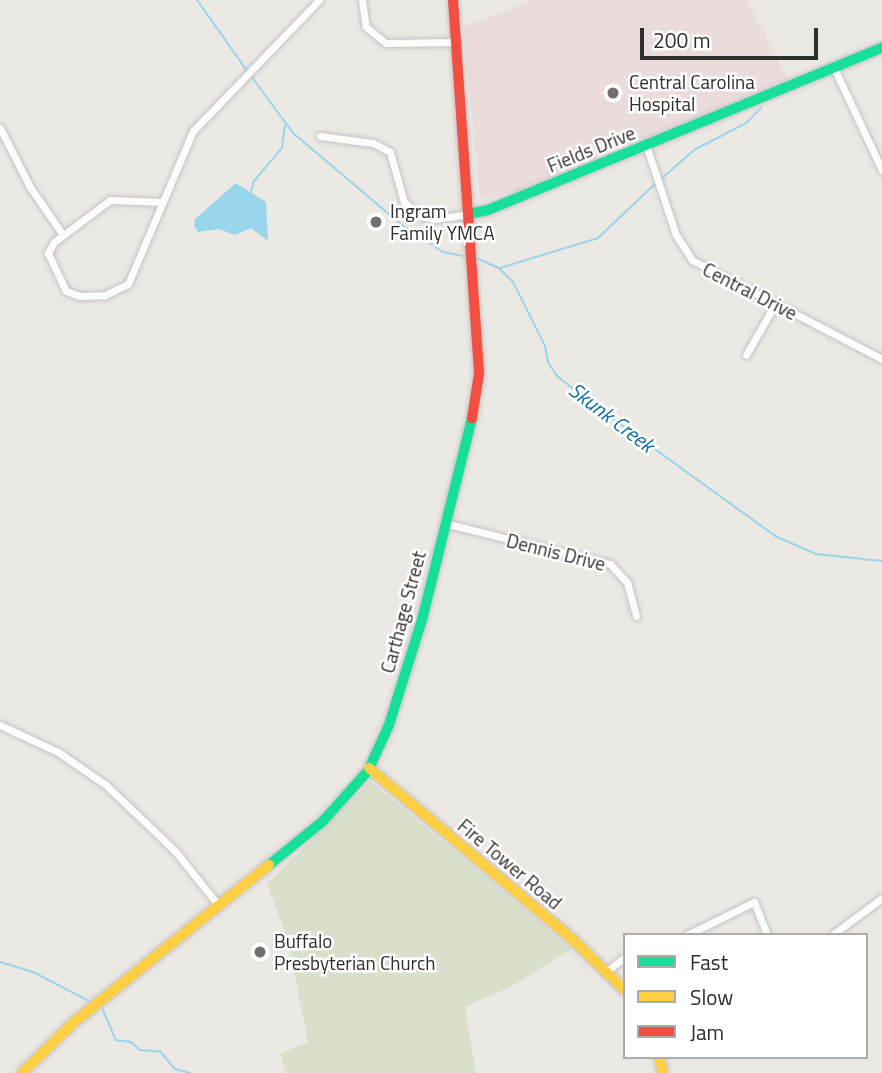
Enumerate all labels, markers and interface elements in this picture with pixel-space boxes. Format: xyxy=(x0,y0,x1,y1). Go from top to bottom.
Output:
scale bar xyxy=(644,14,822,58)
text: 200 m xyxy=(653,24,710,56)
place label: Central Carolina Hospital xyxy=(629,71,755,115)
marker: Central Carolina Hospital xyxy=(603,83,623,103)
street label: Fields Drive xyxy=(544,121,638,177)
place label: Ingram Family YMCA xyxy=(390,200,495,244)
marker: Ingram Family YMCA xyxy=(368,214,384,230)
street label: Central Drive xyxy=(699,258,801,324)
water label: Skunk Creek xyxy=(564,377,660,457)
street label: Dennis Drive xyxy=(504,529,608,575)
street label: Carthage Street xyxy=(376,549,430,675)
street label: Fire Tower Road xyxy=(453,814,567,914)
place label: Buffalo Presbyterian Church xyxy=(274,930,435,974)
legend xyxy=(623,933,868,1059)
marker: Buffalo Presbyterian Church xyxy=(252,944,268,960)
text: Fast xyxy=(690,946,728,978)
text: Slow xyxy=(690,981,733,1013)
text: Jam xyxy=(690,1016,724,1048)

